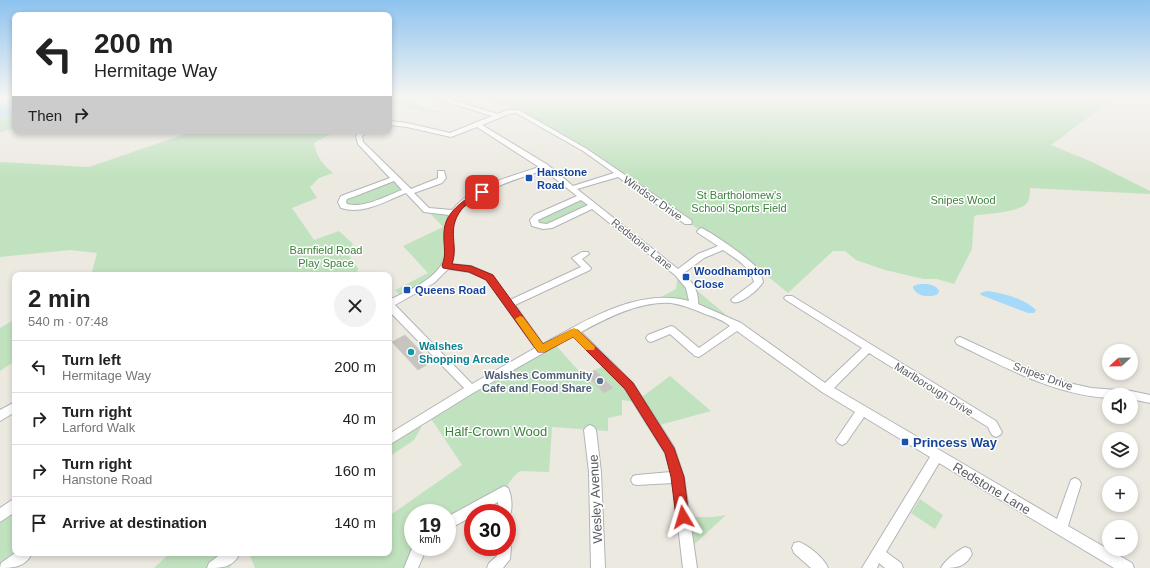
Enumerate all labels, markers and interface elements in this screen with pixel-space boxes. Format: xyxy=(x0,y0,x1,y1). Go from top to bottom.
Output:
icon: left xyxy=(28,28,80,80)
text: 200 m xyxy=(94,28,173,59)
text: Hermitage Way xyxy=(94,61,217,81)
icon: right xyxy=(70,104,92,126)
text: Then xyxy=(28,107,62,124)
place label: Hanstone Road xyxy=(537,166,587,191)
marker: Hanstone Road xyxy=(524,173,534,183)
street label: Windsor Drive xyxy=(621,173,685,223)
pin xyxy=(465,175,499,209)
icon: arrive xyxy=(471,181,493,203)
park label: St Bartholomew's School Sports Field xyxy=(691,189,787,214)
park label: Snipes Wood xyxy=(930,194,996,206)
street label: Redstone Lane xyxy=(609,216,675,272)
park label: Barnfield Road Play Space xyxy=(290,244,362,269)
place label: Woodhampton Close xyxy=(694,265,771,290)
marker: Woodhampton Close xyxy=(681,272,691,282)
place label: Queens Road xyxy=(415,284,486,296)
text: 2 min xyxy=(28,285,91,312)
button: close xyxy=(334,285,376,327)
marker: Queens Road xyxy=(402,285,412,295)
text: 540 m · 07:48 xyxy=(28,314,108,329)
place label: Walshes Shopping Arcade xyxy=(419,340,510,365)
north arrow xyxy=(1102,344,1138,380)
map controls xyxy=(1102,344,1138,556)
marker: Walshes Shopping Arcade xyxy=(406,347,416,357)
text: Turn left xyxy=(62,351,121,368)
icon: left xyxy=(28,356,50,378)
text: 200 m xyxy=(334,358,376,375)
street label: Marlborough Drive xyxy=(892,360,976,418)
street label: Snipes Drive xyxy=(1012,360,1074,392)
text: Hermitage Way xyxy=(62,368,151,383)
place label: Walshes Community Cafe and Food Share xyxy=(482,369,593,394)
marker: Walshes Community Cafe and Food Share xyxy=(595,376,605,386)
button: sound xyxy=(1102,388,1138,424)
text: Turn right xyxy=(62,403,132,420)
icon: right xyxy=(28,408,50,430)
text: 40 m xyxy=(343,410,376,427)
text: Larford Walk xyxy=(62,420,135,435)
park label: Half-Crown Wood xyxy=(445,424,547,439)
button: layers xyxy=(1102,432,1138,468)
place label: Princess Way xyxy=(913,435,998,450)
marker: Princess Way xyxy=(900,437,910,447)
street label: Wesley Avenue xyxy=(586,454,605,544)
text: Turn right xyxy=(62,455,132,472)
street label: Redstone Lane xyxy=(950,459,1033,518)
icon: right xyxy=(28,460,50,482)
text: 160 m xyxy=(334,462,376,479)
text: Hanstone Road xyxy=(62,472,152,487)
button: + xyxy=(1102,476,1138,512)
position arrow xyxy=(662,496,704,538)
speed limit sign: 30 xyxy=(464,504,516,556)
icon: arrive xyxy=(28,512,50,534)
text: Arrive at destination xyxy=(62,514,207,531)
text: 140 m xyxy=(334,514,376,531)
text: 19 xyxy=(419,514,441,536)
button: − xyxy=(1102,520,1138,556)
text: km/h xyxy=(419,534,441,545)

